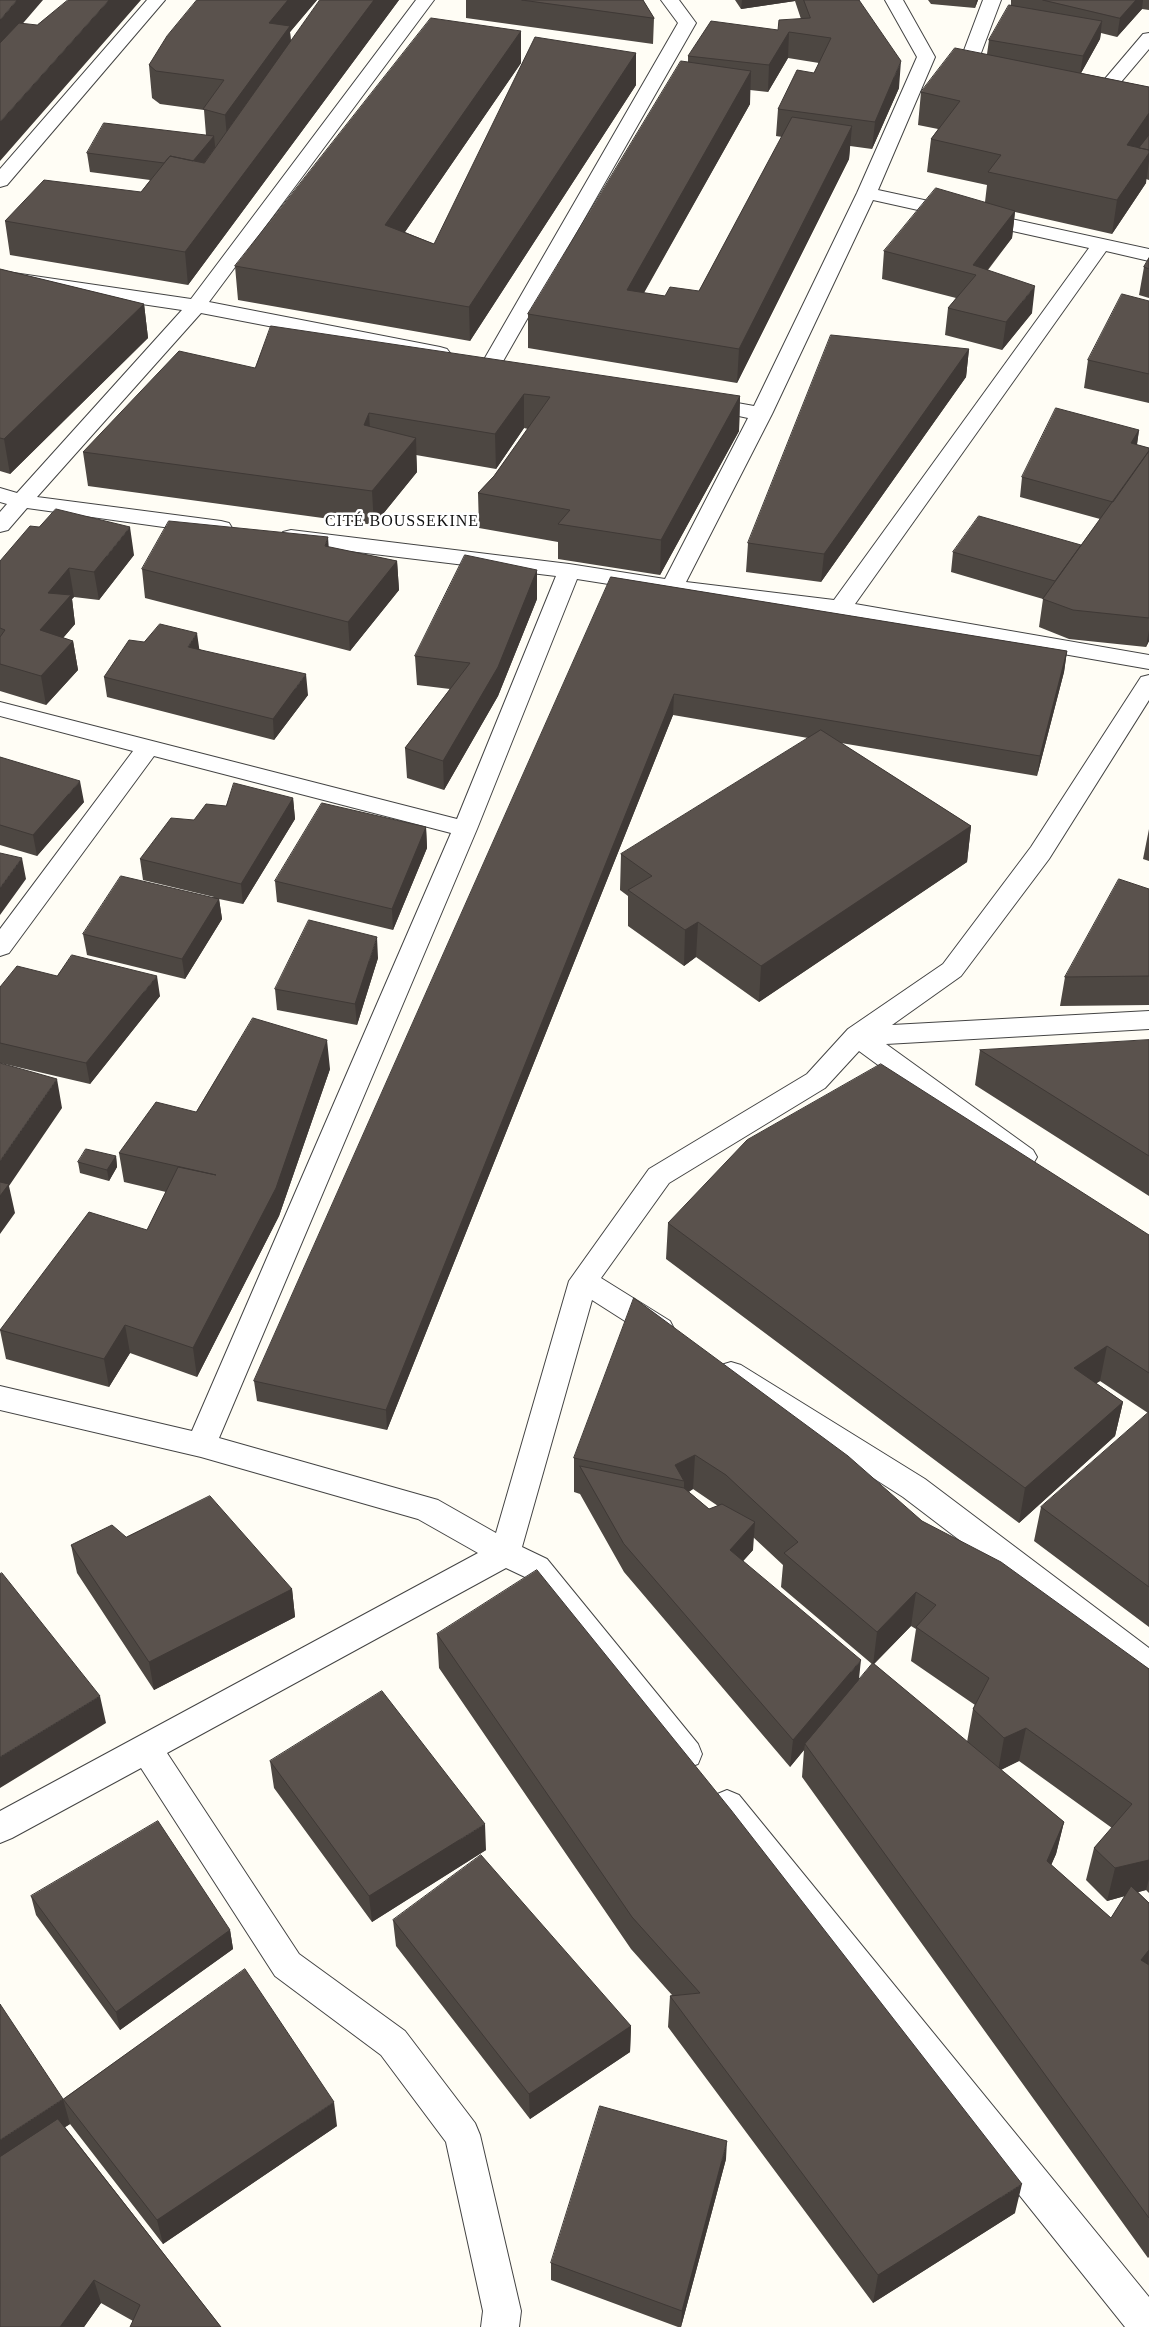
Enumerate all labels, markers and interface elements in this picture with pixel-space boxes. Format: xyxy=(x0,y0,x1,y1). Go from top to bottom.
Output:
district label: CITÉ BOUSSEKINE xyxy=(327,512,477,532)

